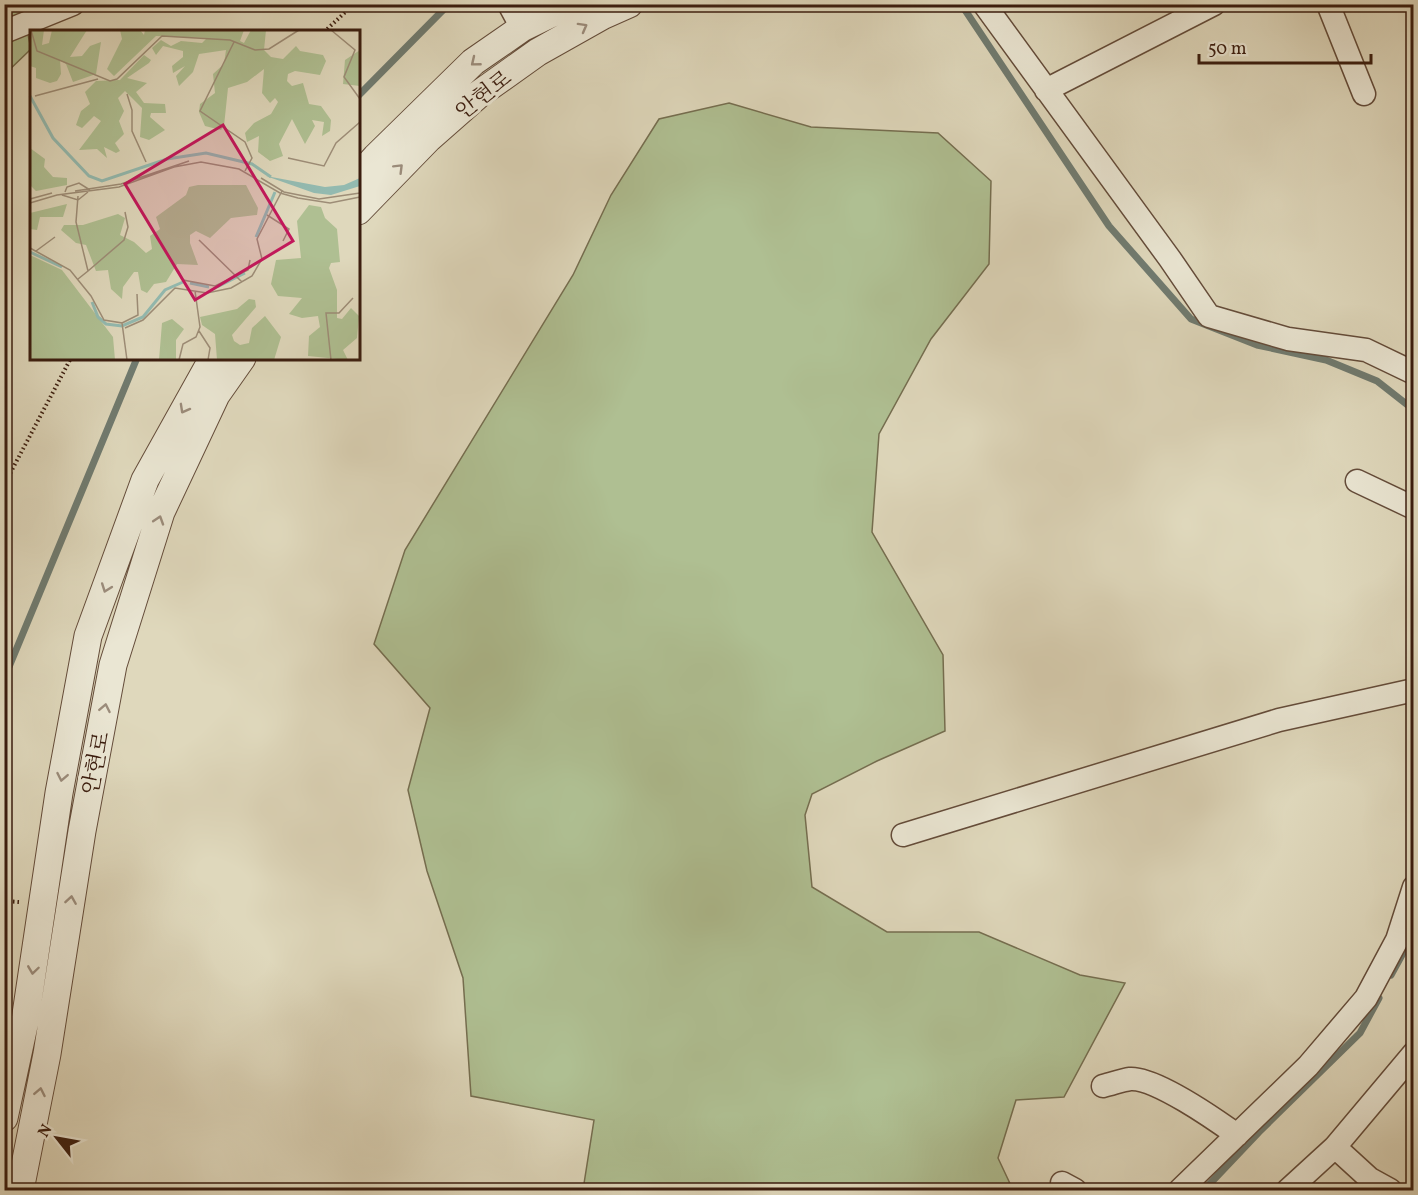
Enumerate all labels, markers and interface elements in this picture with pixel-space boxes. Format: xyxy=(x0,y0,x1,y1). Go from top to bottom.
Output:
one-way arrow xyxy=(576,23,587,34)
scale bar xyxy=(1199,27,1372,65)
inset map xyxy=(30,30,360,360)
text: 50 m xyxy=(1208,37,1247,62)
one-way arrow xyxy=(471,55,482,66)
street label: 안현로 xyxy=(450,64,519,128)
one-way arrow xyxy=(391,165,402,176)
one-way arrow xyxy=(180,403,191,414)
one-way arrow xyxy=(152,515,164,526)
one-way arrow xyxy=(101,581,113,592)
one-way arrow xyxy=(98,703,111,713)
street label: 안현로 xyxy=(76,729,119,798)
one-way arrow xyxy=(56,772,69,782)
one-way arrow xyxy=(65,895,77,904)
one-way arrow xyxy=(27,965,39,974)
one-way arrow xyxy=(33,1087,46,1097)
north arrow xyxy=(27,1108,87,1168)
text: N xyxy=(33,1120,58,1142)

